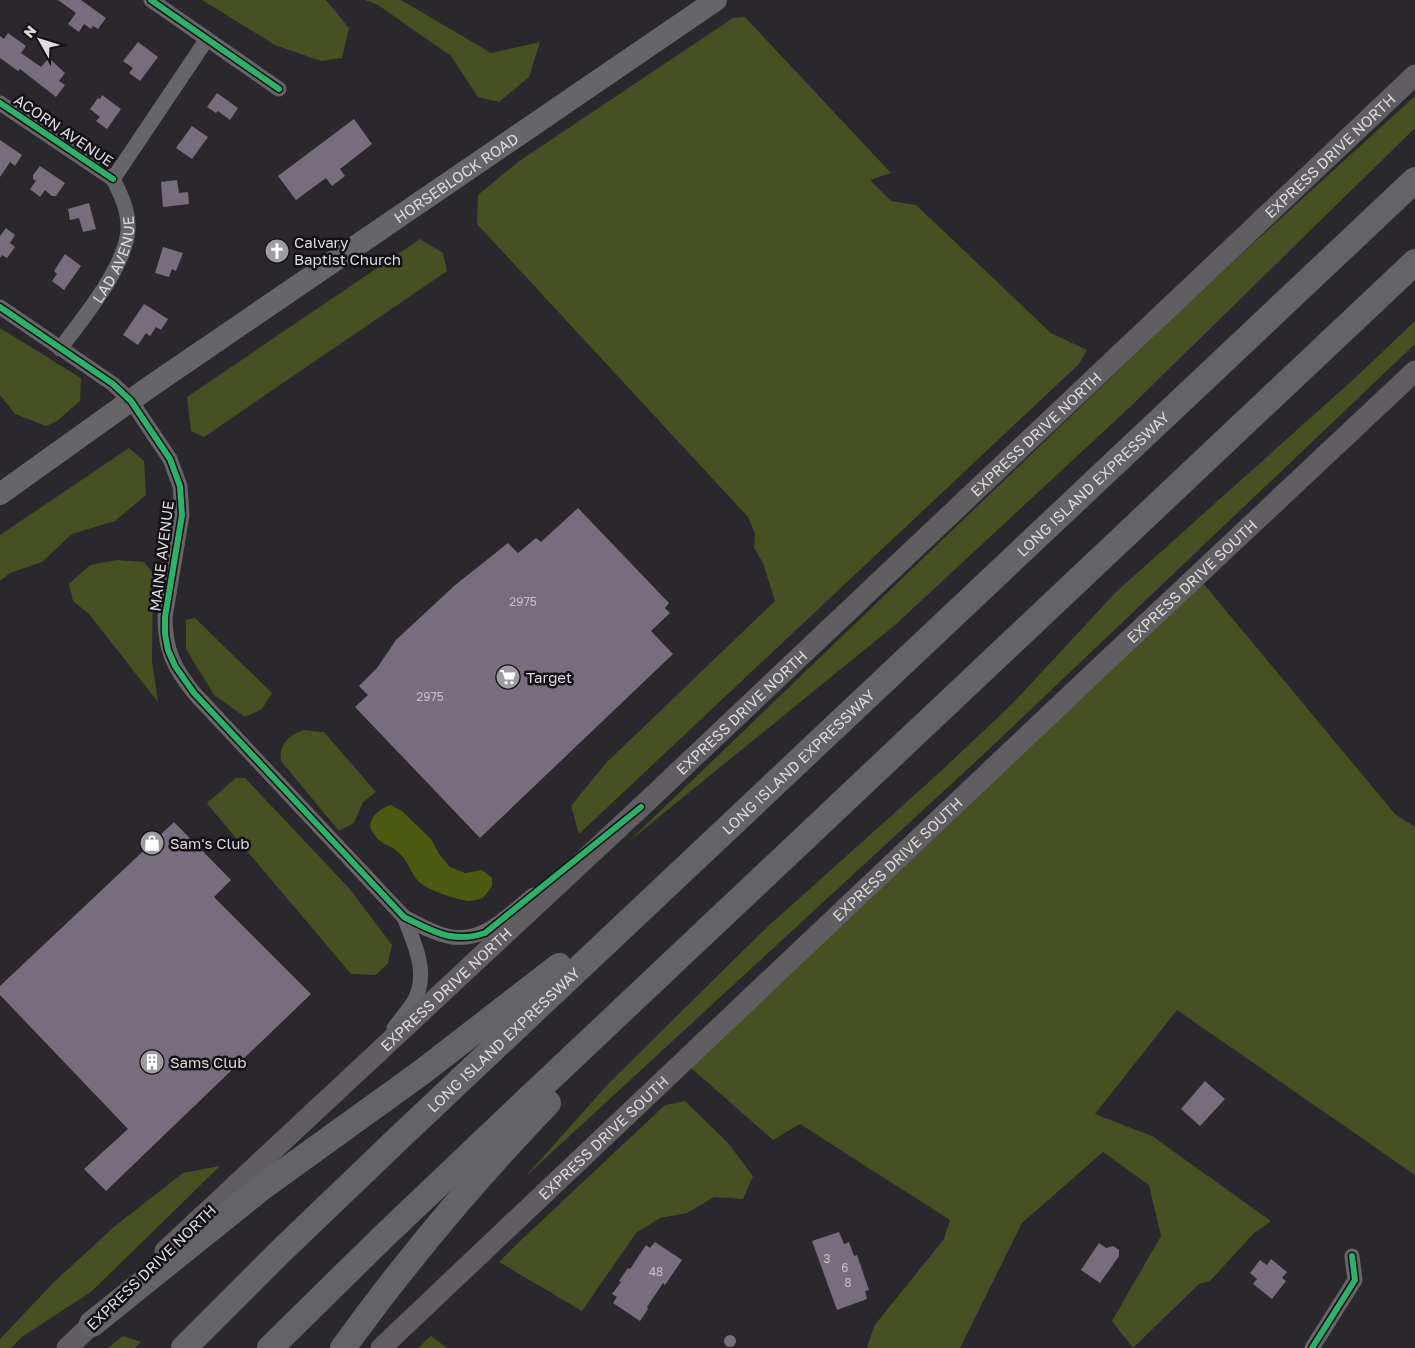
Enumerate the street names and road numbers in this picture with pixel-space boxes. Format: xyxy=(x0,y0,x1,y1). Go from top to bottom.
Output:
street label: ACORN AVENUE xyxy=(11,90,117,170)
street label: EXPRESS DRIVE NORTH xyxy=(1261,90,1399,222)
street label: HORSEBLOCK ROAD xyxy=(390,129,522,226)
street label: LAD AVENUE xyxy=(88,215,137,306)
street label: EXPRESS DRIVE NORTH xyxy=(967,368,1105,500)
street label: LONG ISLAND EXPRESSWAY xyxy=(1013,407,1173,560)
street label: MAINE AVENUE xyxy=(145,500,177,612)
street label: EXPRESS DRIVE SOUTH xyxy=(1123,515,1260,646)
street label: EXPRESS DRIVE NORTH xyxy=(672,646,810,778)
street label: LONG ISLAND EXPRESSWAY xyxy=(718,685,878,838)
street label: EXPRESS DRIVE SOUTH xyxy=(829,793,966,925)
street label: EXPRESS DRIVE NORTH xyxy=(376,924,515,1055)
street label: LONG ISLAND EXPRESSWAY xyxy=(423,963,584,1116)
street label: EXPRESS DRIVE SOUTH xyxy=(535,1072,672,1203)
street label: EXPRESS DRIVE NORTH xyxy=(83,1201,219,1333)

